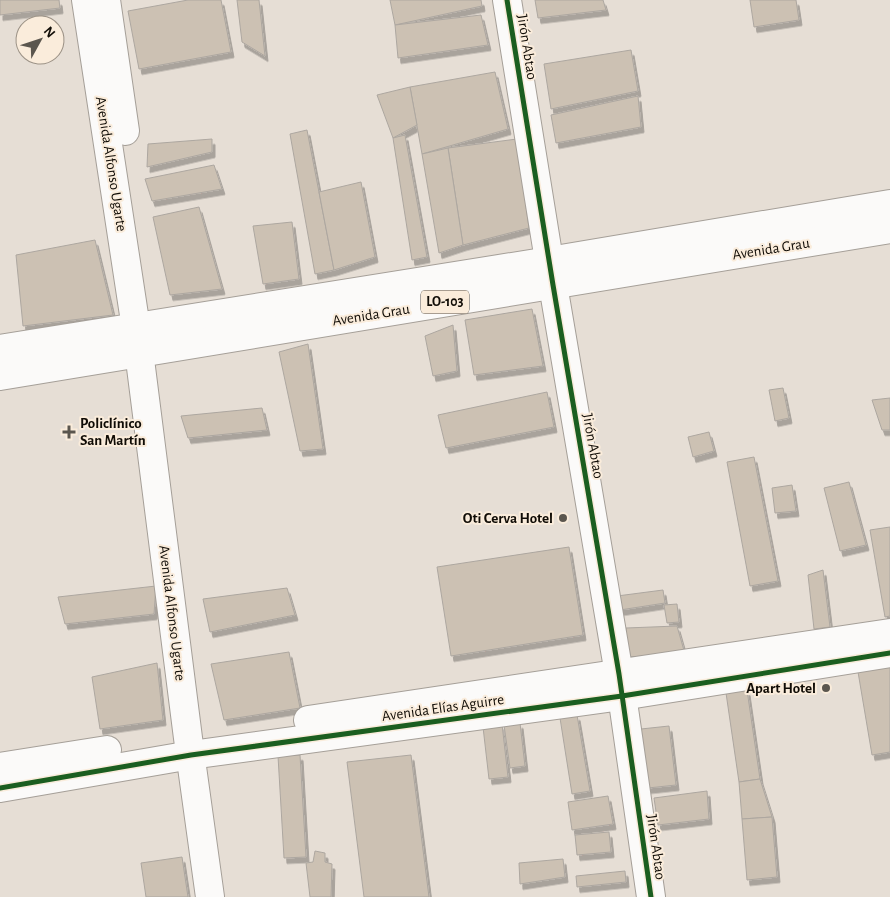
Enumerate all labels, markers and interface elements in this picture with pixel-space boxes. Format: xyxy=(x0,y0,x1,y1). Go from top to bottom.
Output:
street label: Jirón Abtao xyxy=(514,13,540,81)
north arrow xyxy=(15,15,65,65)
text: N xyxy=(41,24,58,41)
street label: Avenida Alfonso Ugarte xyxy=(93,95,129,233)
street label: Avenida Grau xyxy=(731,235,811,263)
road number: LO-103 xyxy=(421,290,469,314)
street label: Avenida Grau xyxy=(331,301,411,329)
street label: Jirón Abtao xyxy=(580,412,606,480)
place label: Policlínico San Martín xyxy=(80,416,146,448)
marker: Policlínico San Martín xyxy=(62,425,76,439)
place label: Oti Cerva Hotel xyxy=(463,511,553,526)
marker: Oti Cerva Hotel xyxy=(557,512,569,524)
street label: Avenida Alfonso Ugarte xyxy=(156,544,188,682)
place label: Apart Hotel xyxy=(746,681,816,696)
marker: Apart Hotel xyxy=(820,682,832,694)
street label: Avenida Elías Aguirre xyxy=(381,692,505,724)
street label: Jirón Abtao xyxy=(644,813,668,881)

